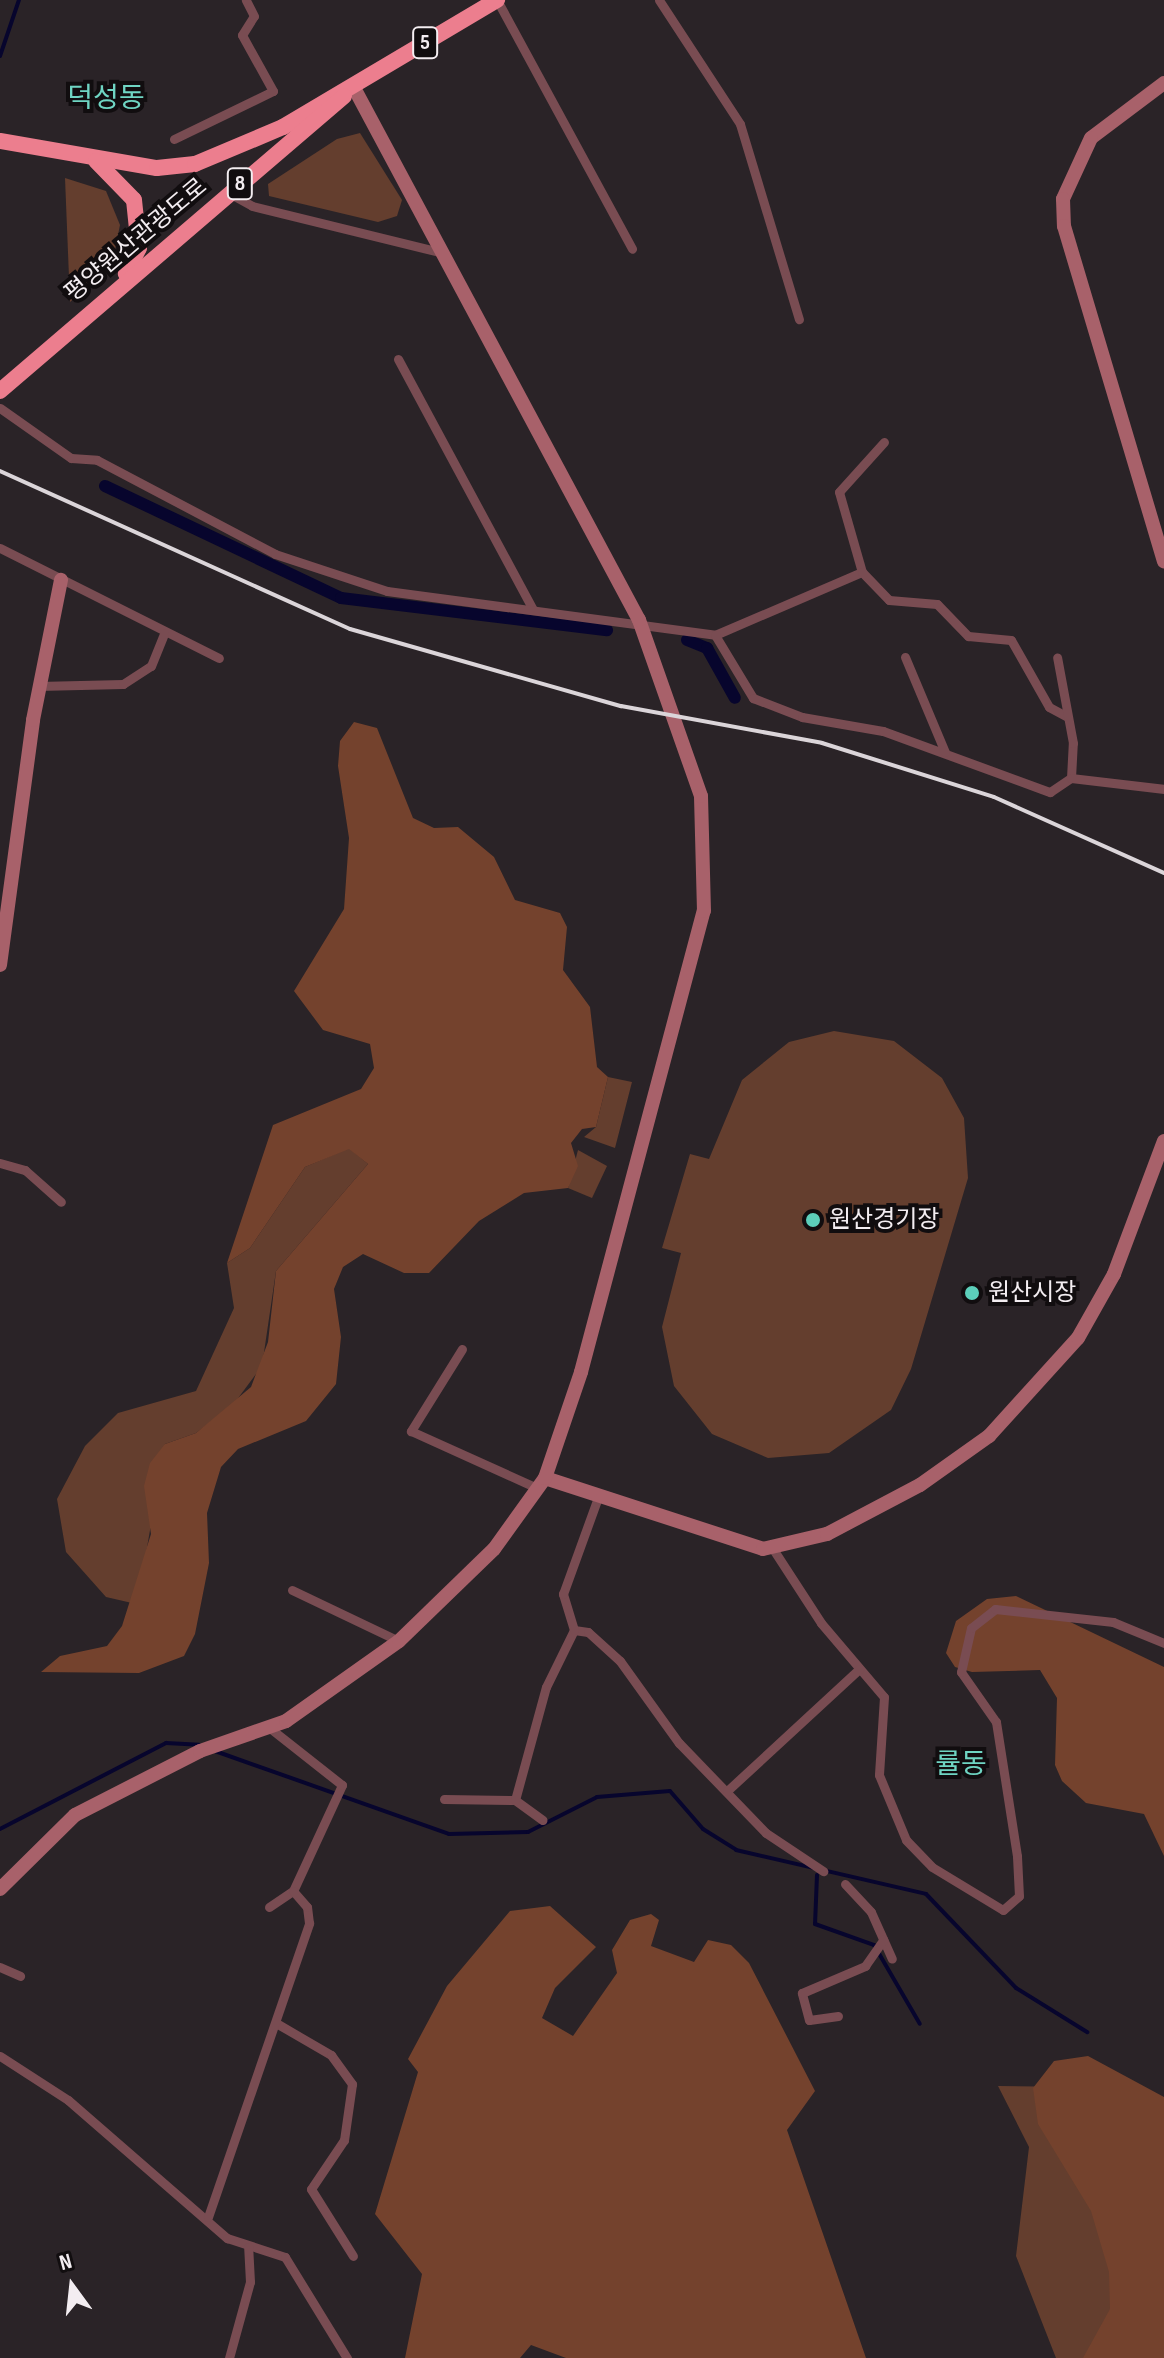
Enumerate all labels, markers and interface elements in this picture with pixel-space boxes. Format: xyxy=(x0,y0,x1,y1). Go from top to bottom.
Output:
road number: 5 xyxy=(411,25,439,61)
district label: 덕성동 xyxy=(67,82,145,116)
road number: 8 xyxy=(226,166,254,202)
street label: 평양원산관광도로 xyxy=(59,172,213,308)
place label: 원산경기장 xyxy=(829,1206,939,1234)
marker: 원산경기장 xyxy=(804,1211,822,1229)
place label: 원산시장 xyxy=(988,1279,1076,1307)
marker: 원산시장 xyxy=(963,1284,981,1302)
district label: 률동 xyxy=(935,1748,987,1782)
north arrow xyxy=(32,2246,112,2326)
text: N xyxy=(56,2248,75,2277)

